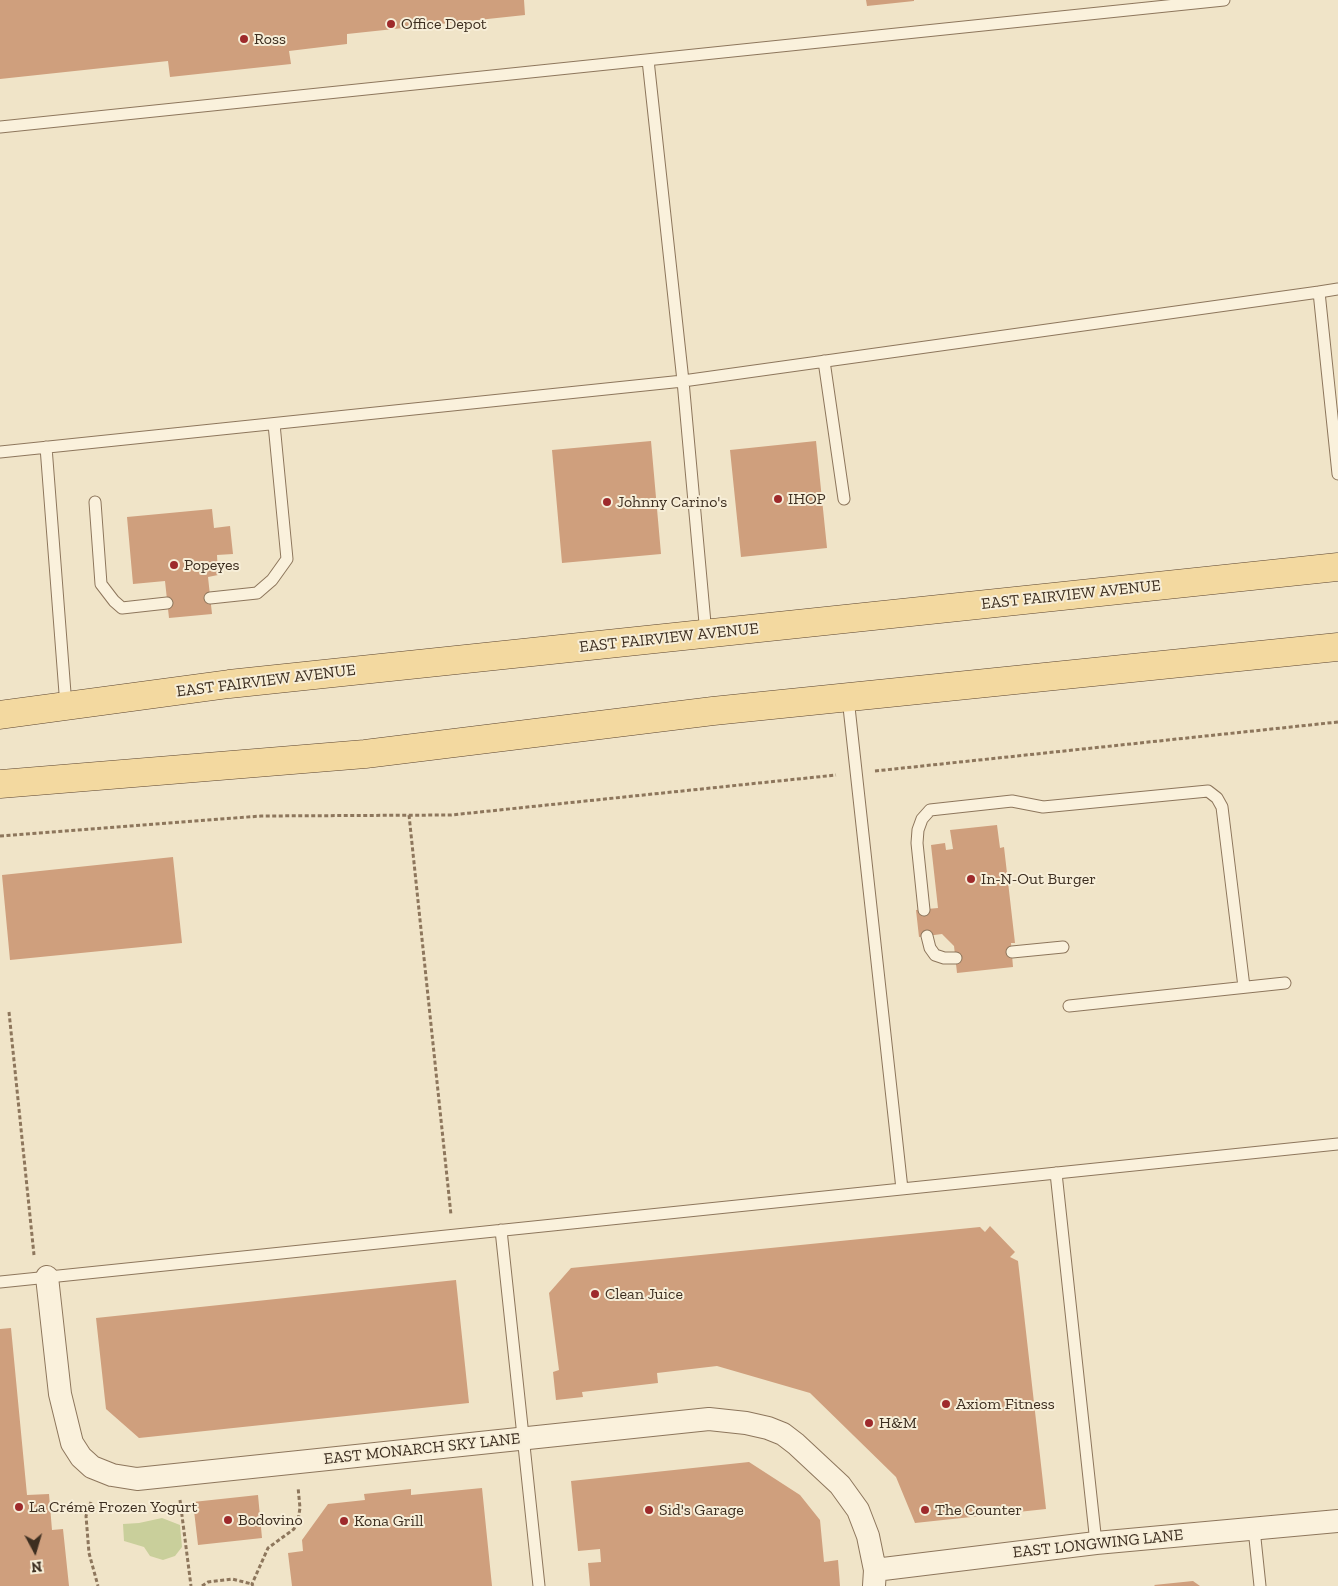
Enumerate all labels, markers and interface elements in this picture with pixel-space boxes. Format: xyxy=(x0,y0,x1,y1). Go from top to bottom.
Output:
place label: Office Depot xyxy=(401,14,487,34)
marker: Office Depot xyxy=(385,18,397,30)
place label: Ross xyxy=(254,29,286,49)
marker: Ross xyxy=(238,33,250,45)
place label: IHOP xyxy=(788,489,826,509)
place label: Johnny Carino's xyxy=(617,492,727,512)
marker: IHOP xyxy=(772,493,784,505)
marker: Johnny Carino's xyxy=(601,496,613,508)
place label: Popeyes xyxy=(184,555,240,575)
marker: Popeyes xyxy=(168,559,180,571)
street label: EAST FAIRVIEW AVENUE xyxy=(980,576,1162,614)
street label: EAST FAIRVIEW AVENUE xyxy=(578,619,760,657)
street label: EAST FAIRVIEW AVENUE xyxy=(175,660,357,702)
place label: In-N-Out Burger xyxy=(981,869,1096,889)
marker: In-N-Out Burger xyxy=(965,873,977,885)
place label: Clean Juice xyxy=(605,1284,683,1304)
marker: Clean Juice xyxy=(589,1288,601,1300)
place label: Axiom Fitness xyxy=(956,1394,1055,1414)
marker: Axiom Fitness xyxy=(940,1398,952,1410)
place label: H&M xyxy=(879,1413,917,1433)
marker: H&M xyxy=(863,1417,875,1429)
street label: EAST MONARCH SKY LANE xyxy=(323,1429,521,1469)
place label: La Créme Frozen Yogurt xyxy=(29,1497,197,1517)
place label: Sid's Garage xyxy=(659,1500,744,1520)
place label: The Counter xyxy=(935,1500,1022,1520)
marker: La Créme Frozen Yogurt xyxy=(13,1501,25,1513)
marker: Sid's Garage xyxy=(643,1504,655,1516)
marker: The Counter xyxy=(919,1504,931,1516)
place label: Bodovino xyxy=(238,1510,303,1530)
place label: Kona Grill xyxy=(354,1511,423,1531)
marker: Bodovino xyxy=(222,1514,234,1526)
marker: Kona Grill xyxy=(338,1515,350,1527)
north arrow xyxy=(10,1526,60,1576)
street label: EAST LONGWING LANE xyxy=(1012,1526,1184,1562)
text: N xyxy=(30,1557,43,1575)

